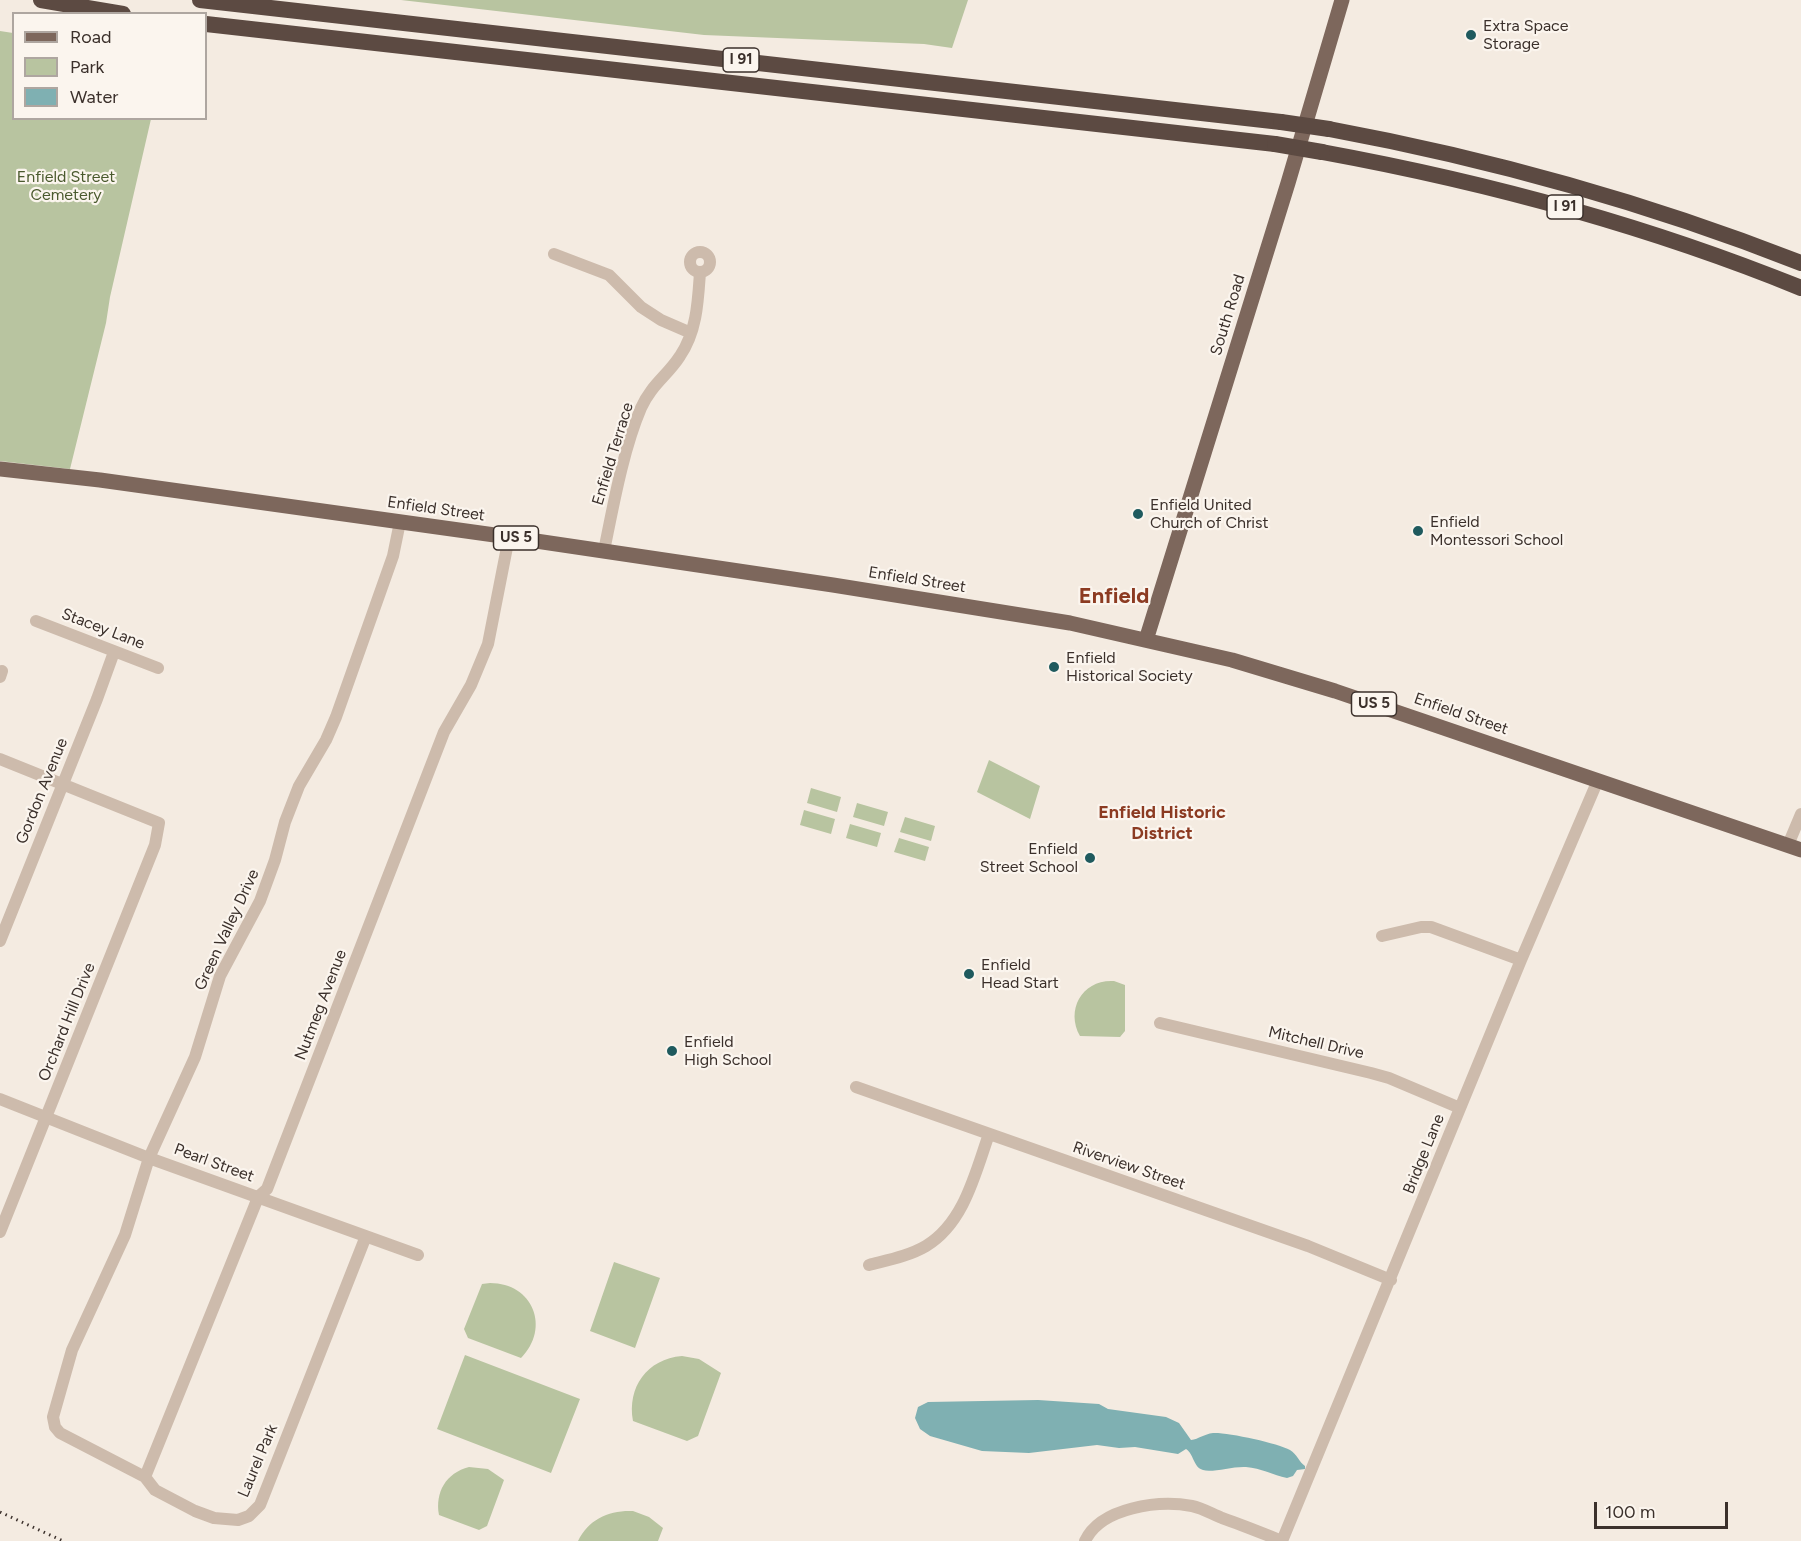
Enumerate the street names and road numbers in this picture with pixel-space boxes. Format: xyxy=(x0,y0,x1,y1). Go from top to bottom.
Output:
road number: I 91 xyxy=(723,48,759,72)
road number: I 91 xyxy=(1547,195,1583,219)
street label: South Road xyxy=(1207,272,1249,358)
street label: Enfield Terrace xyxy=(588,400,638,508)
street label: Enfield Street xyxy=(386,493,486,525)
road number: US 5 xyxy=(494,526,538,550)
street label: Enfield Street xyxy=(867,563,967,597)
street label: Stacey Lane xyxy=(59,604,147,654)
street label: Enfield Street xyxy=(1411,689,1511,739)
road number: US 5 xyxy=(1352,692,1396,716)
street label: Gordon Avenue xyxy=(12,735,72,847)
street label: Green Valley Drive xyxy=(191,866,263,994)
street label: Nutmeg Avenue xyxy=(291,947,351,1063)
street label: Orchard Hill Drive xyxy=(34,960,100,1084)
street label: Mitchell Drive xyxy=(1266,1023,1366,1063)
street label: Bridge Lane xyxy=(1399,1111,1449,1197)
street label: Riverview Street xyxy=(1070,1138,1188,1194)
street label: Pearl Street xyxy=(171,1140,257,1186)
street label: Laurel Park xyxy=(234,1422,282,1500)

